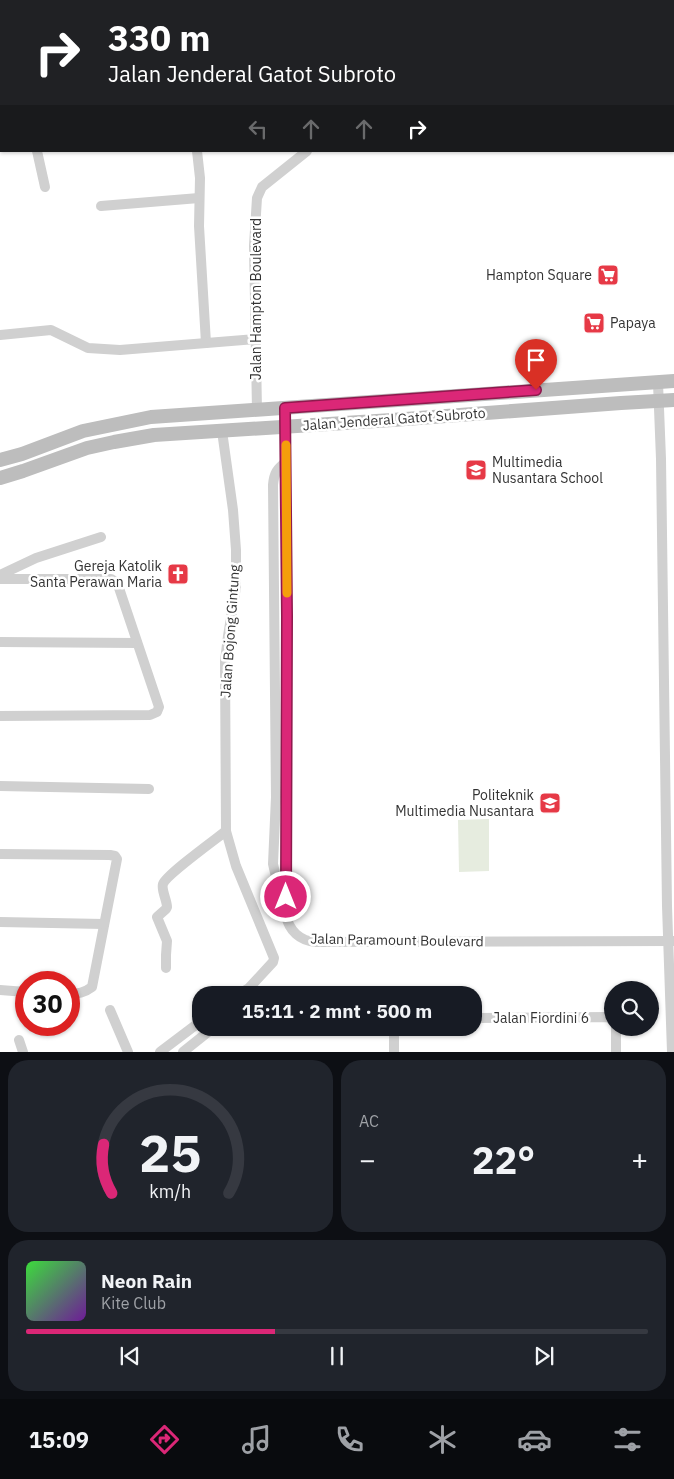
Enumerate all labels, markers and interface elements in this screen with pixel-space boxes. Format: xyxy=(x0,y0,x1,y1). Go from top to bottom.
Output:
text: 330 m xyxy=(108,15,211,61)
icon: right xyxy=(25,20,90,85)
text: Jalan Jenderal Gatot Subroto xyxy=(108,59,396,88)
icon: left xyxy=(244,115,272,143)
icon: ahead xyxy=(297,115,325,143)
icon: ahead xyxy=(350,115,378,143)
icon: right xyxy=(403,115,431,143)
street label: Jalan Hampton Boulevard xyxy=(247,218,265,380)
supermarket icon: Hampton Square xyxy=(596,263,620,287)
place label: Hampton Square xyxy=(486,266,592,284)
supermarket icon: Papaya xyxy=(582,311,606,335)
place label: Papaya xyxy=(610,314,656,332)
pin xyxy=(515,339,557,390)
icon: arrive xyxy=(522,346,550,374)
street label: Jalan Jenderal Gatot Subroto xyxy=(302,404,486,434)
place label: Multimedia Nusantara School xyxy=(492,453,603,487)
school or university icon: Multimedia Nusantara School xyxy=(464,458,488,482)
place label: Gereja Katolik Santa Perawan Maria xyxy=(30,557,163,591)
church icon: Gereja Katolik Santa Perawan Maria xyxy=(166,562,190,586)
street label: Jalan Bojong Gintung xyxy=(216,563,244,698)
place label: Politeknik Multimedia Nusantara xyxy=(395,786,535,820)
school or university icon: Politeknik Multimedia Nusantara xyxy=(538,791,562,815)
position arrow xyxy=(259,870,311,922)
street label: Jalan Paramount Boulevard xyxy=(310,929,484,951)
speed limit sign: 30 xyxy=(15,971,80,1036)
map controls xyxy=(604,981,659,1036)
button: search xyxy=(604,981,659,1036)
text: 15:11 · 2 mnt · 500 m xyxy=(242,999,432,1023)
street label: Jalan Fiordini 6 xyxy=(493,1009,589,1027)
text: AC xyxy=(359,1111,379,1131)
text: 25 xyxy=(139,1119,202,1186)
text: 22° xyxy=(472,1135,535,1184)
text: − xyxy=(359,1141,376,1178)
text: + xyxy=(631,1141,648,1178)
text: km/h xyxy=(150,1180,192,1203)
text: Neon Rain xyxy=(101,1269,192,1293)
text: Kite Club xyxy=(101,1293,166,1313)
icon: previous xyxy=(116,1342,144,1370)
icon: pause xyxy=(323,1342,351,1370)
icon: next xyxy=(530,1342,558,1370)
icon: directions xyxy=(147,1422,182,1457)
icon: music xyxy=(239,1422,274,1457)
icon: phone xyxy=(332,1422,367,1457)
icon: climate xyxy=(425,1422,460,1457)
icon: car xyxy=(517,1422,552,1457)
icon: filters xyxy=(610,1422,645,1457)
text: 15:09 xyxy=(29,1425,89,1454)

